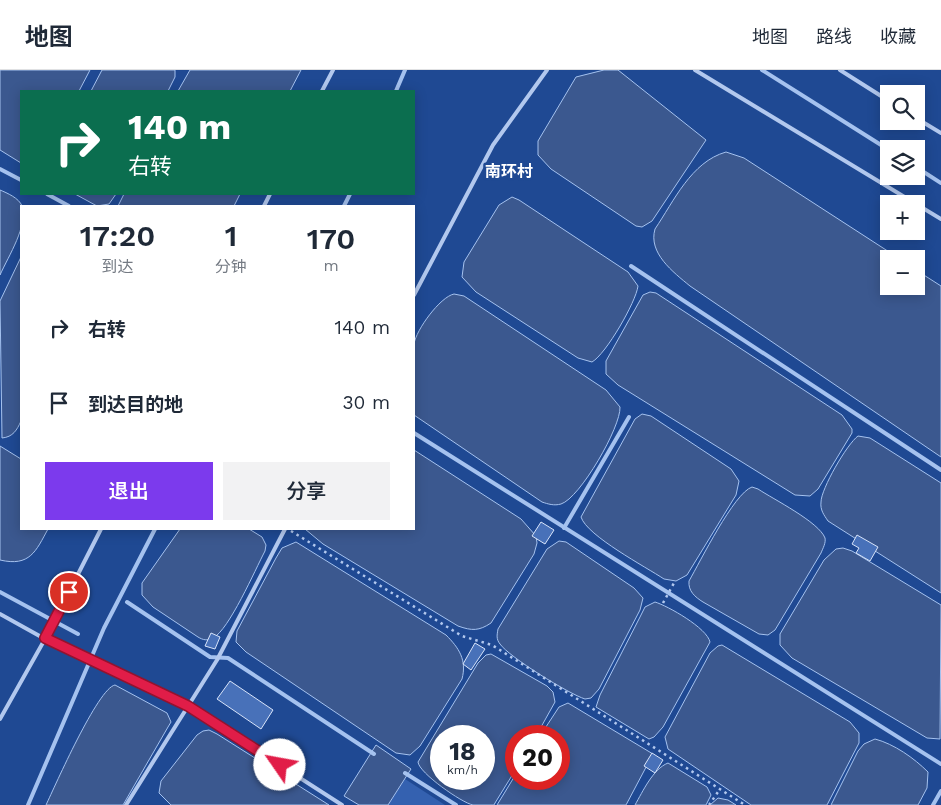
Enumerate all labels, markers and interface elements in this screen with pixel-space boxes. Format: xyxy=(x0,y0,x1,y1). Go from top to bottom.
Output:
text: 地图 xyxy=(25,23,73,51)
text: 地图 xyxy=(752,26,788,47)
text: 路线 xyxy=(816,26,852,47)
text: 收藏 xyxy=(880,26,916,47)
map controls xyxy=(880,85,925,295)
button: search xyxy=(880,85,925,130)
text: 140 m xyxy=(128,106,231,148)
icon: right xyxy=(45,110,110,175)
button: layers xyxy=(880,140,925,185)
text: 右转 xyxy=(128,154,172,179)
district label: 南环村 xyxy=(485,162,533,181)
button: + xyxy=(880,195,925,240)
text: 17:20 xyxy=(80,218,155,253)
text: 1 xyxy=(225,218,237,253)
text: 170 xyxy=(307,221,355,256)
button: − xyxy=(880,250,925,295)
text: m xyxy=(323,256,339,275)
text: 到达 xyxy=(102,257,134,276)
text: 分钟 xyxy=(215,257,247,276)
icon: right xyxy=(45,314,73,342)
text: 140 m xyxy=(335,316,390,339)
text: 右转 xyxy=(88,318,126,341)
icon: arrive xyxy=(45,389,73,417)
text: 30 m xyxy=(343,391,390,414)
text: 到达目的地 xyxy=(88,393,183,416)
button: 退出 xyxy=(45,462,213,520)
button: 分享 xyxy=(223,462,390,520)
pin xyxy=(48,571,90,613)
icon: arrive xyxy=(55,578,83,606)
speed limit sign: 20 xyxy=(505,725,570,790)
text: 18 xyxy=(449,737,476,766)
position arrow xyxy=(253,738,305,790)
text: km/h xyxy=(447,763,478,777)

